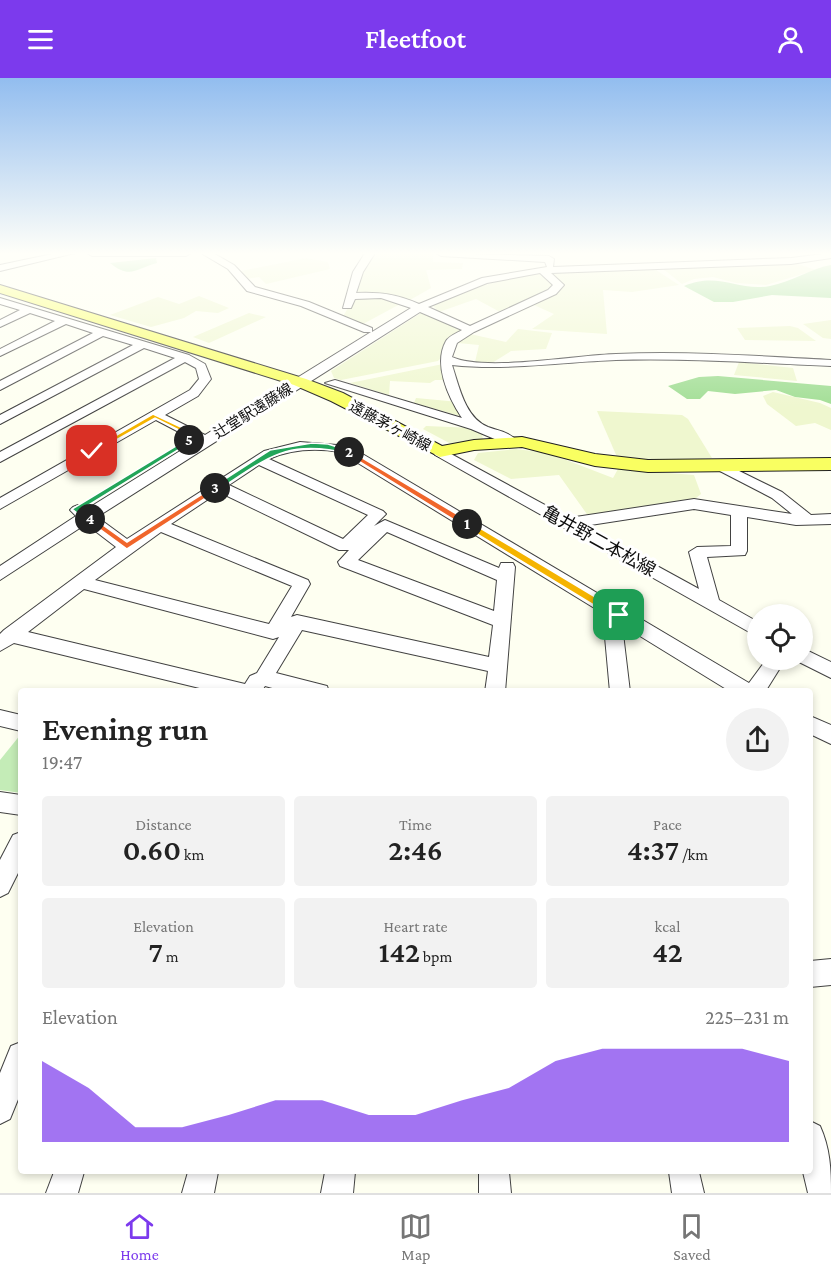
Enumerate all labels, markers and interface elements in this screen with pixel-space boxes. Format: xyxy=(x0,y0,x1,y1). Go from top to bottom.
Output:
icon: menu xyxy=(24,23,57,56)
icon: person xyxy=(774,23,807,56)
text: Fleetfoot xyxy=(365,24,466,54)
street label: 辻堂駅遠藤線 xyxy=(211,380,295,442)
street label: 遠藤茅ヶ崎線 xyxy=(347,398,433,454)
pin xyxy=(66,425,117,476)
pin: 5 xyxy=(174,425,204,455)
text: 5 xyxy=(185,431,193,448)
icon: check xyxy=(75,434,108,467)
pin: 2 xyxy=(334,437,364,467)
text: 2 xyxy=(345,443,353,460)
pin: 3 xyxy=(200,473,230,503)
text: 3 xyxy=(211,479,219,496)
street label: 亀井野二本松線 xyxy=(539,502,659,580)
pin: 4 xyxy=(75,504,105,534)
pin: 1 xyxy=(452,509,482,539)
text: 4 xyxy=(86,510,94,527)
text: 1 xyxy=(464,515,470,532)
pin xyxy=(593,589,644,640)
icon: arrive xyxy=(602,598,635,631)
map controls xyxy=(747,604,813,670)
button: locate xyxy=(747,604,813,670)
button: share xyxy=(726,708,789,771)
text: Evening run xyxy=(42,710,208,747)
text: 19:47 xyxy=(42,751,82,773)
text: Distance xyxy=(136,816,191,833)
text: Time xyxy=(399,816,432,833)
text: Pace xyxy=(653,816,682,833)
text: 0.60 xyxy=(123,833,181,866)
text: 2:46 xyxy=(388,833,443,866)
text: 4:37 xyxy=(627,833,679,866)
text: km xyxy=(181,846,204,863)
text: /km xyxy=(679,846,708,863)
text: Elevation xyxy=(133,918,194,935)
text: Heart rate xyxy=(384,918,447,935)
text: kcal xyxy=(655,918,680,935)
text: 7 xyxy=(148,935,163,968)
text: 142 xyxy=(379,935,420,968)
text: 42 xyxy=(652,935,683,968)
text: m xyxy=(163,948,179,965)
text: bpm xyxy=(420,948,452,965)
text: Elevation xyxy=(42,1006,118,1028)
text: 225–231 m xyxy=(705,1006,789,1028)
tab: Home xyxy=(120,1210,159,1263)
tab: Map xyxy=(399,1210,432,1263)
tab: Saved xyxy=(673,1210,711,1263)

